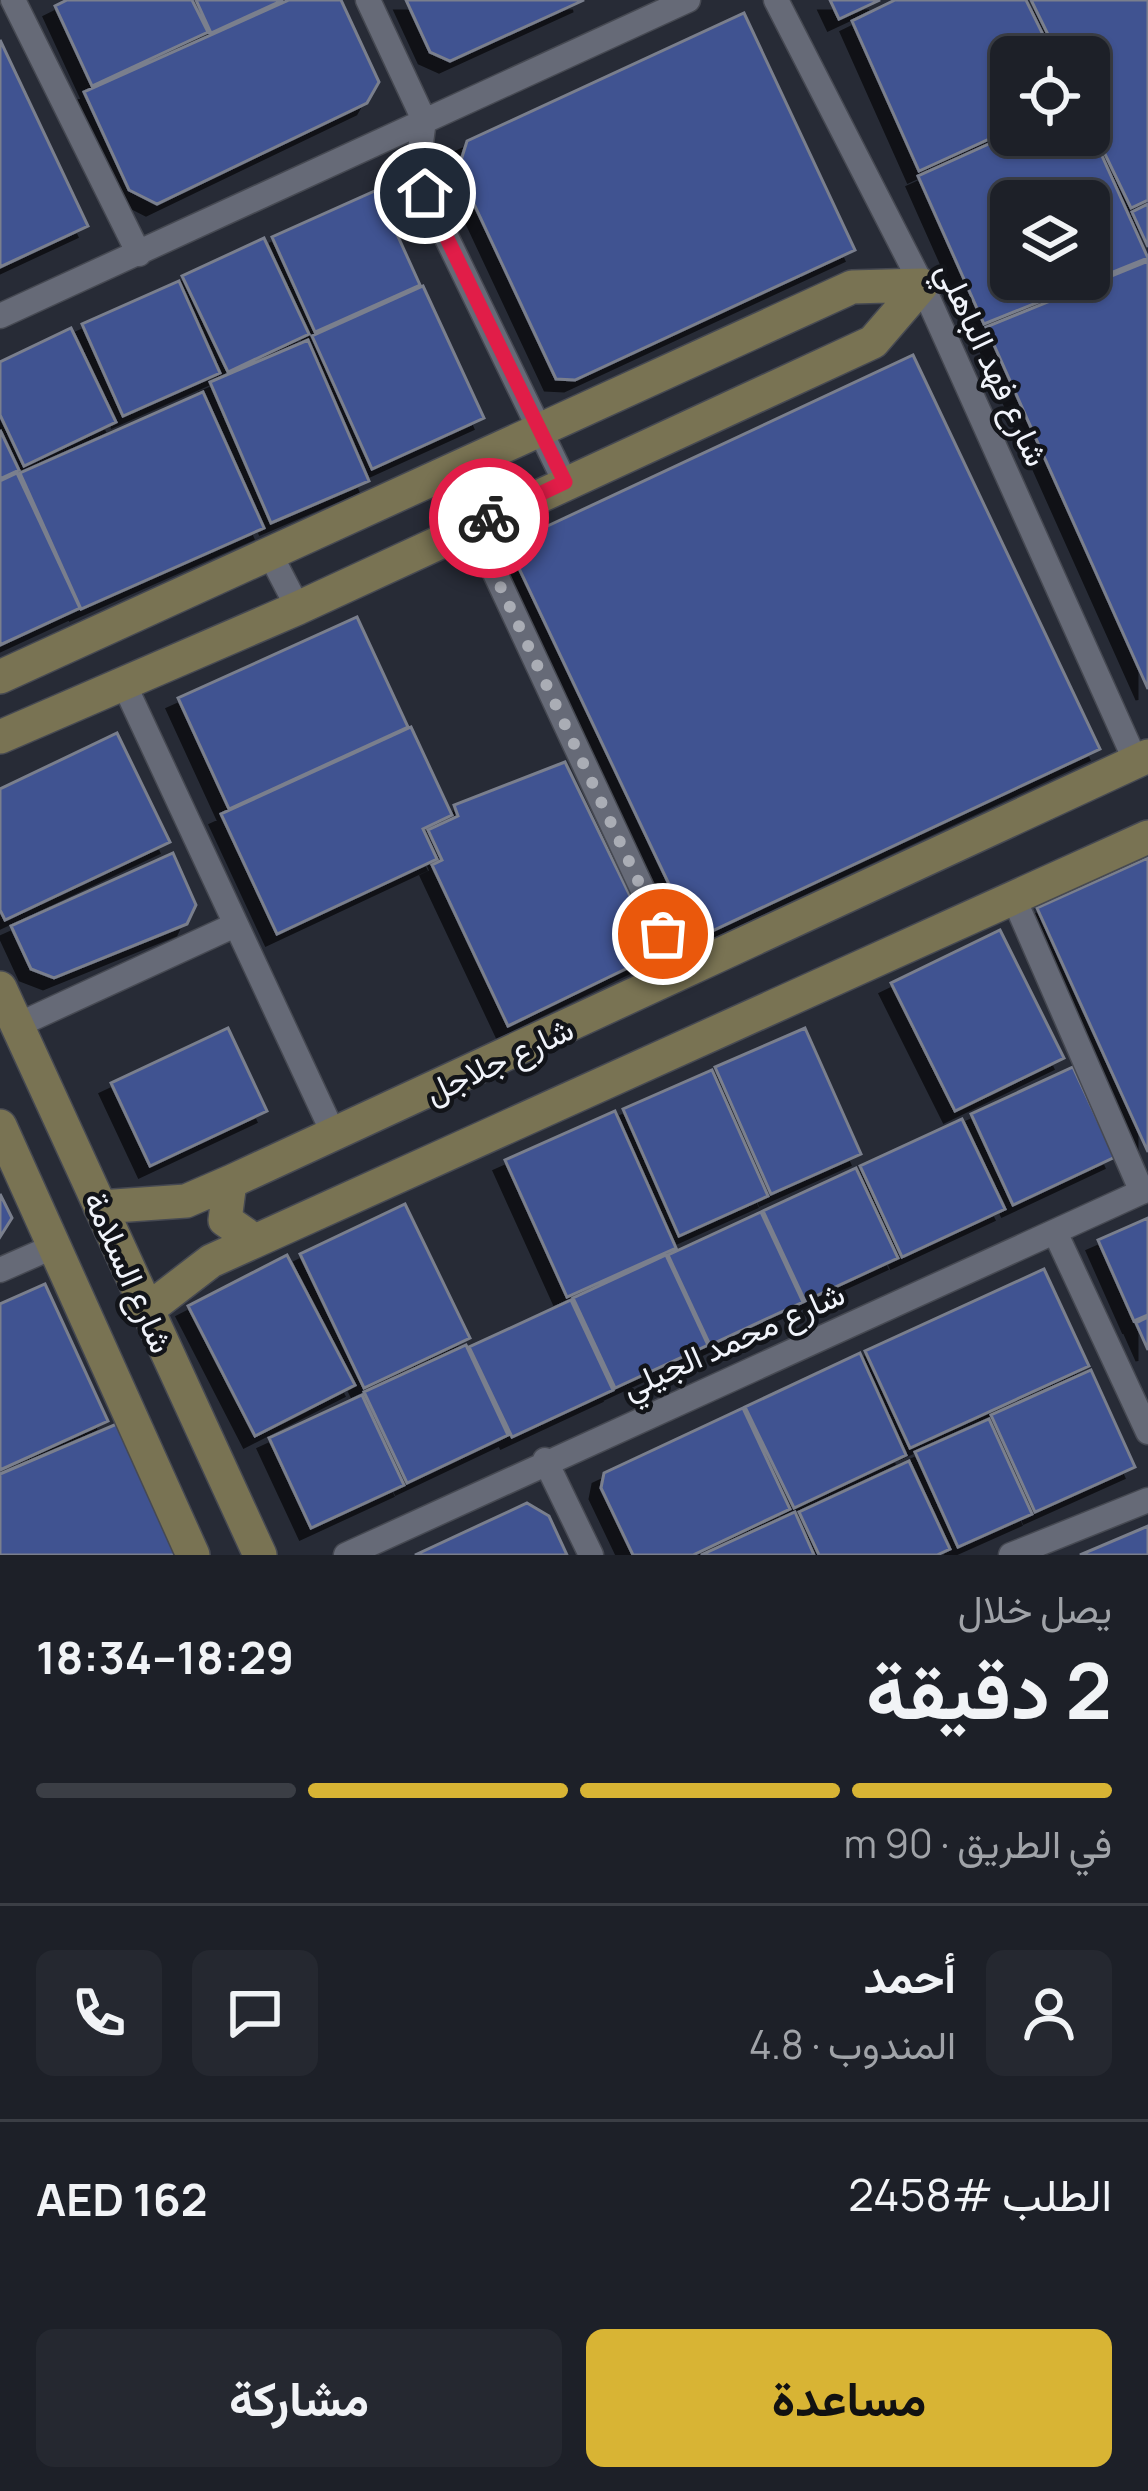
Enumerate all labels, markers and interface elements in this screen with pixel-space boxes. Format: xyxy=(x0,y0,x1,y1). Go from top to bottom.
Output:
map controls xyxy=(990,36,1110,300)
button: locate xyxy=(990,36,1110,156)
pin xyxy=(374,142,476,244)
icon: home xyxy=(392,160,458,226)
button: layers xyxy=(990,180,1110,300)
street label: شارع فهد الباهلي xyxy=(922,254,1060,475)
courier xyxy=(429,458,549,578)
icon: bike xyxy=(456,485,522,551)
pin xyxy=(612,883,714,985)
icon: bag xyxy=(630,901,696,967)
street label: شارع جلاجل xyxy=(417,1006,581,1114)
street label: شارع السلامة xyxy=(73,1184,185,1360)
street label: شارع محمد الجيلي xyxy=(614,1270,853,1413)
text: يصل خلال xyxy=(958,1581,1112,1635)
text: 18:29–18:34 xyxy=(36,1626,294,1688)
text: 2 دقيقة xyxy=(866,1636,1112,1742)
text: في الطريق · 90 m xyxy=(844,1816,1112,1870)
text: أحمد xyxy=(864,1945,956,2007)
button: phone xyxy=(36,1950,162,2076)
button: chat xyxy=(192,1950,318,2076)
button: person xyxy=(986,1950,1112,2076)
text: المندوب · 4.8 xyxy=(749,2017,956,2071)
text: الطلب #2458 xyxy=(848,2163,1112,2225)
text: AED 162 xyxy=(36,2168,208,2230)
button: مشاركة xyxy=(36,2329,562,2467)
button: مساعدة xyxy=(586,2329,1112,2467)

